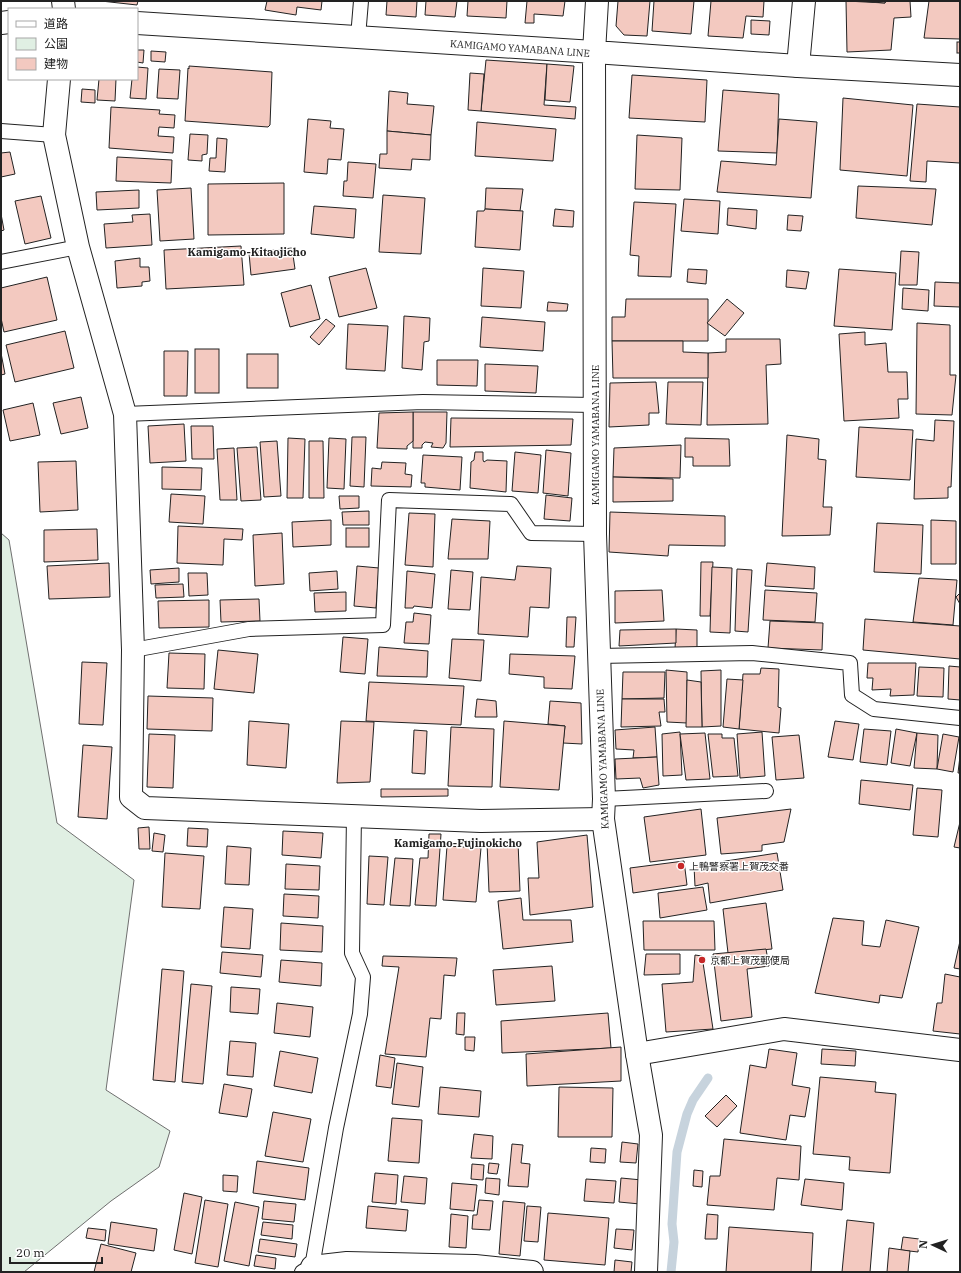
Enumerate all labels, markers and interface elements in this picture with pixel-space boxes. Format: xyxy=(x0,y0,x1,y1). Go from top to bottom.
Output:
legend xyxy=(8,8,138,80)
text: 道路 xyxy=(44,16,68,31)
text: 公園 xyxy=(44,36,68,51)
street label: KAMIGAMO YAMABANA LINE xyxy=(450,37,590,60)
text: 建物 xyxy=(44,56,68,71)
district label: Kamigamo-Kitaojicho xyxy=(188,245,306,259)
street label: KAMIGAMO YAMABANA LINE xyxy=(589,365,602,505)
street label: KAMIGAMO YAMABANA LINE xyxy=(594,689,611,829)
district label: Kamigamo-Fujinokicho xyxy=(394,836,522,850)
place label: 上鴨警察署上賀茂交番 xyxy=(689,860,789,873)
marker: 上鴨警察署上賀茂交番 xyxy=(676,861,686,871)
place label: 京都上賀茂郵便局 xyxy=(710,954,790,967)
marker: 京都上賀茂郵便局 xyxy=(697,955,707,965)
north arrow xyxy=(913,1225,953,1265)
scale bar xyxy=(10,1239,102,1265)
text: N xyxy=(916,1239,930,1249)
text: 20 m xyxy=(16,1245,45,1260)

